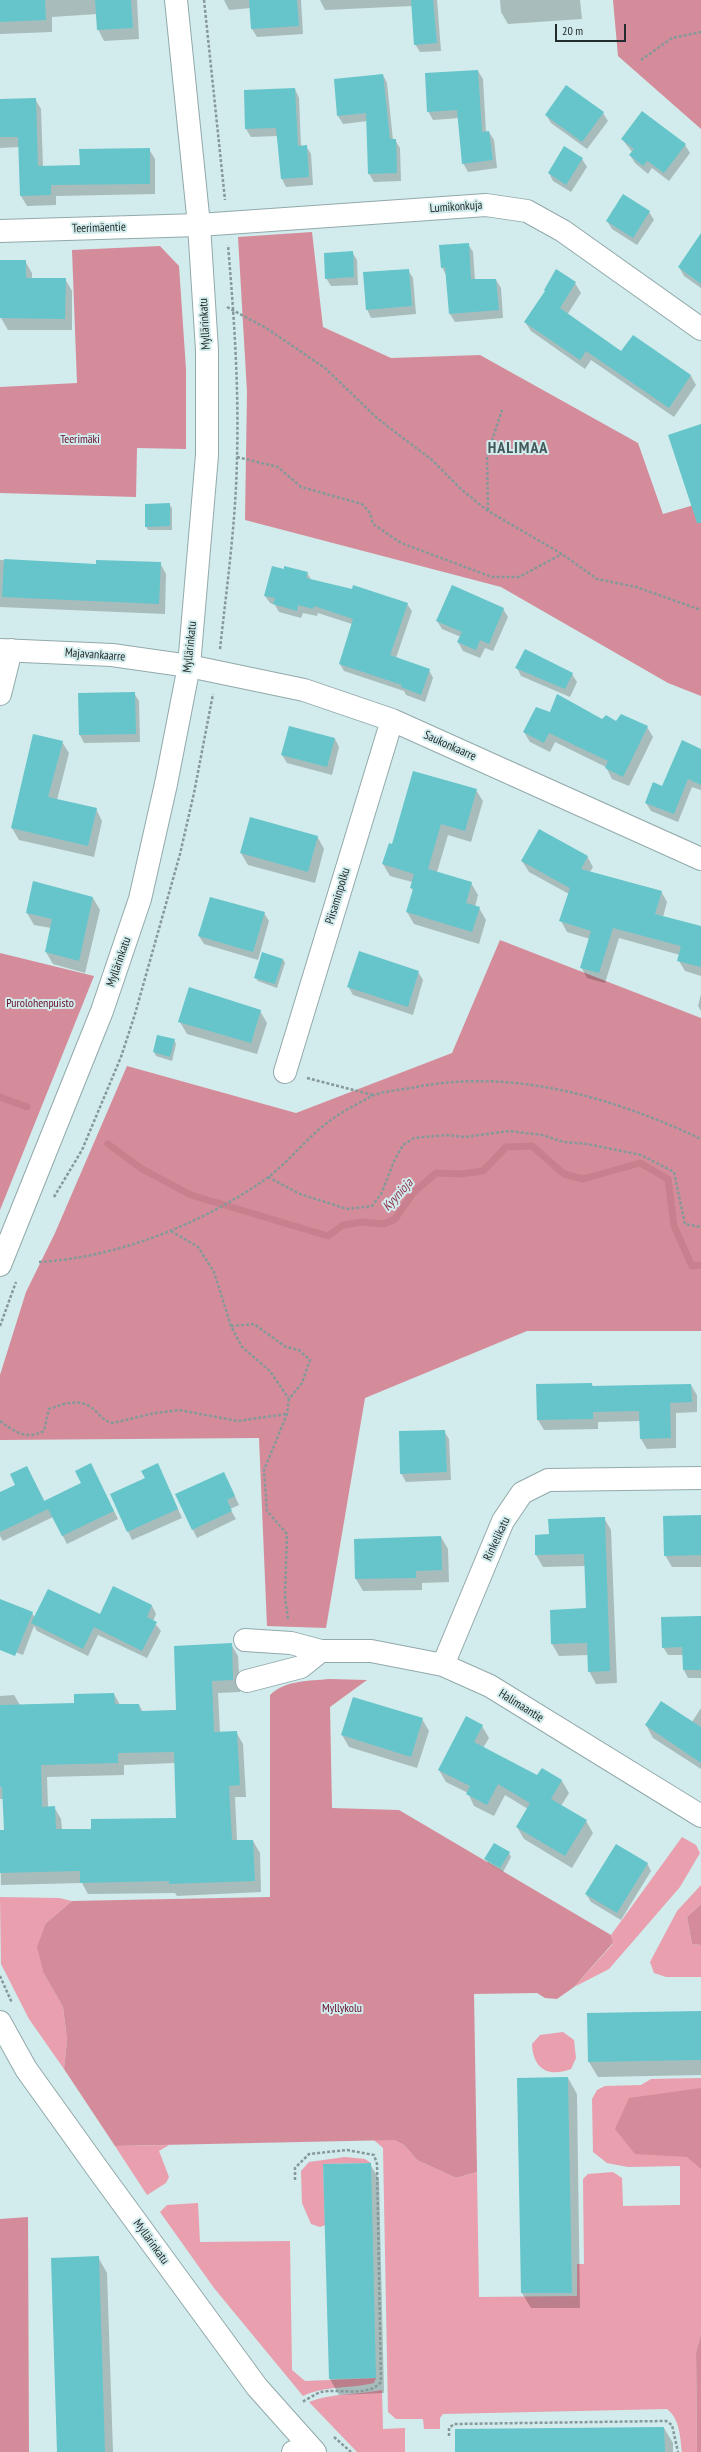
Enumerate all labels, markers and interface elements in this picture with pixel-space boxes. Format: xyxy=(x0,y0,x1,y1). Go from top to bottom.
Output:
scale bar xyxy=(557,16,628,42)
text: 20 m xyxy=(562,23,583,38)
street label: Lumikonkuja xyxy=(429,198,483,216)
street label: Teerimäentie xyxy=(72,220,126,236)
street label: Myllärinkatu xyxy=(196,298,214,350)
park label: Teerimäki xyxy=(60,433,100,447)
district label: HALIMAA xyxy=(488,438,548,458)
street label: Myllärinkatu xyxy=(180,621,200,673)
street label: Majavankaarre xyxy=(64,646,126,664)
street label: Saukonkaarre xyxy=(422,728,478,764)
street label: Piisaminpolku xyxy=(323,866,353,926)
street label: Myllärinkatu xyxy=(104,935,134,989)
park label: Purolohenpuisto xyxy=(6,997,74,1011)
water label: Kyynioja xyxy=(380,1176,416,1214)
street label: Rinkelikatu xyxy=(481,1515,513,1563)
street label: Halimaantie xyxy=(496,1687,546,1725)
park label: Myllykolu xyxy=(322,2002,362,2016)
street label: Myllärinkatu xyxy=(130,2217,172,2267)

